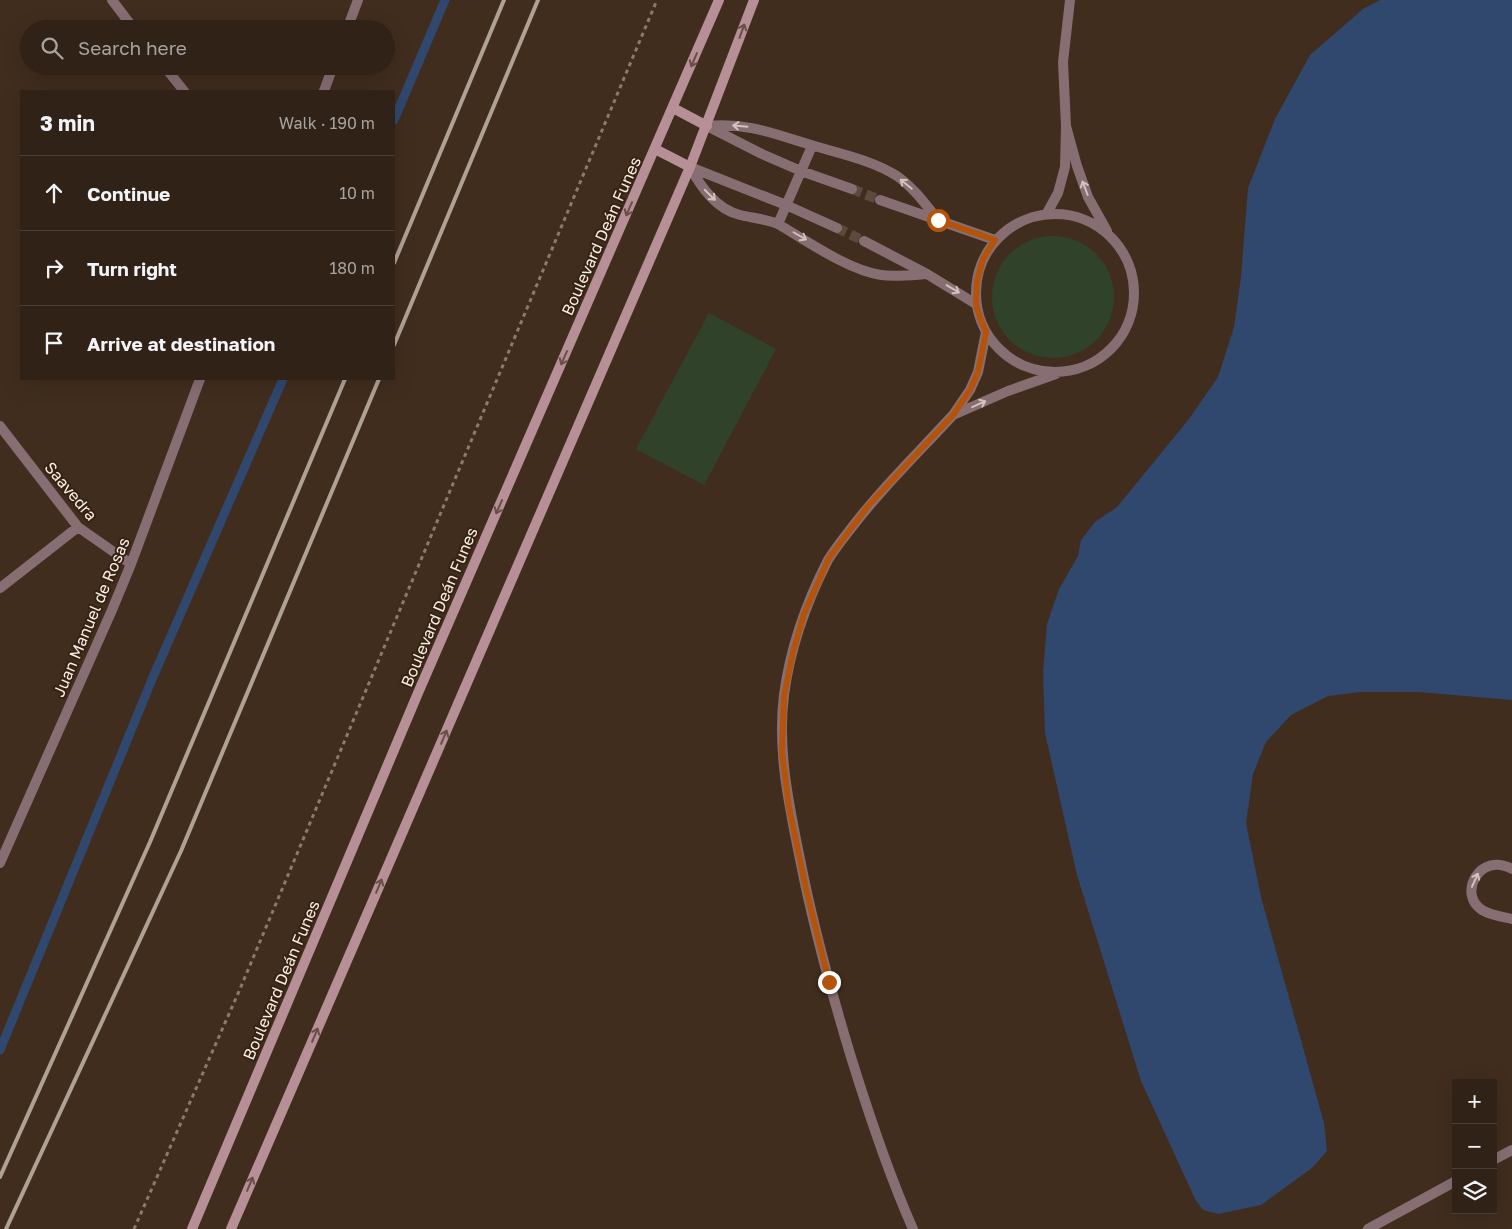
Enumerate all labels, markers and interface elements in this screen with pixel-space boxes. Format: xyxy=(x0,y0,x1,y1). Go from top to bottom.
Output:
search box xyxy=(20,20,395,75)
one-way arrow xyxy=(738,24,747,39)
icon: search xyxy=(38,34,66,62)
text: Search here xyxy=(78,36,187,59)
one-way arrow xyxy=(688,52,698,67)
text: 3 min xyxy=(40,110,95,136)
text: Walk · 190 m xyxy=(279,113,375,133)
one-way arrow xyxy=(732,121,748,130)
street label: Boulevard Deán Funes xyxy=(557,154,645,318)
one-way arrow xyxy=(900,178,913,189)
icon: ahead xyxy=(40,179,68,207)
one-way arrow xyxy=(1080,181,1089,197)
text: Continue xyxy=(87,182,170,205)
text: 10 m xyxy=(339,183,375,203)
one-way arrow xyxy=(704,189,716,201)
one-way arrow xyxy=(623,201,633,216)
route start xyxy=(927,209,950,232)
one-way arrow xyxy=(792,232,806,242)
icon: right xyxy=(40,254,68,282)
text: Turn right xyxy=(87,257,177,280)
text: 180 m xyxy=(329,258,375,278)
one-way arrow xyxy=(945,285,959,295)
icon: arrive xyxy=(40,329,68,357)
text: Arrive at destination xyxy=(87,332,275,355)
one-way arrow xyxy=(558,350,568,365)
one-way arrow xyxy=(971,398,986,408)
street label: Saavedra xyxy=(41,457,101,525)
one-way arrow xyxy=(494,499,504,514)
street label: Boulevard Deán Funes xyxy=(396,524,482,690)
street label: Juan Manuel de Rosas xyxy=(48,534,134,700)
one-way arrow xyxy=(439,730,449,745)
one-way arrow xyxy=(1471,872,1481,887)
one-way arrow xyxy=(375,879,385,894)
street label: Boulevard Deán Funes xyxy=(238,897,324,1063)
route end xyxy=(818,971,841,994)
one-way arrow xyxy=(310,1028,320,1043)
map controls xyxy=(1452,1079,1497,1214)
button: + xyxy=(1452,1079,1497,1124)
button: − xyxy=(1452,1124,1497,1169)
button: layers xyxy=(1452,1169,1497,1214)
one-way arrow xyxy=(246,1177,256,1192)

